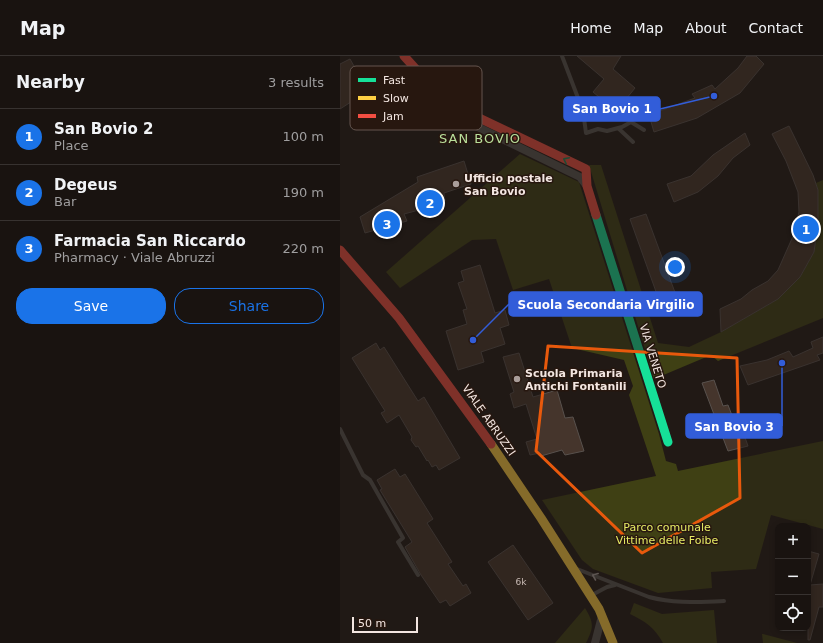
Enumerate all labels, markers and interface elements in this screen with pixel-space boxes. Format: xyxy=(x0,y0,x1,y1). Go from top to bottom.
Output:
text: Map xyxy=(20,17,65,39)
text: Home xyxy=(570,20,612,36)
text: Map xyxy=(634,20,663,36)
text: About xyxy=(685,20,727,36)
text: Contact xyxy=(749,20,803,36)
legend xyxy=(350,66,482,130)
text: Nearby xyxy=(16,72,85,92)
text: Fast xyxy=(383,74,406,87)
text: 3 results xyxy=(268,75,324,90)
text: Slow xyxy=(383,92,409,105)
callout: San Bovio 1 xyxy=(564,97,660,121)
text: San Bovio 1 xyxy=(572,102,652,116)
text: Jam xyxy=(382,110,404,123)
text: San Bovio 2 xyxy=(54,120,153,138)
text: 1 xyxy=(24,129,34,144)
text: 100 m xyxy=(282,129,324,144)
district label: SAN BOVIO xyxy=(439,131,521,146)
text: Place xyxy=(54,138,89,153)
one-way arrow xyxy=(562,157,570,165)
place label: Ufficio postale San Bovio xyxy=(464,172,553,198)
text: Degeus xyxy=(54,176,117,194)
marker: Ufficio postale San Bovio xyxy=(451,179,461,189)
text: 2 xyxy=(24,185,34,200)
text: 190 m xyxy=(282,185,324,200)
pin: 2 xyxy=(417,188,443,218)
text: Bar xyxy=(54,194,76,209)
pin: 3 xyxy=(374,209,400,239)
pin: 1 xyxy=(793,214,819,244)
text: Farmacia San Riccardo xyxy=(54,232,246,250)
text: 3 xyxy=(24,241,34,256)
text: 220 m xyxy=(282,241,324,256)
text: Pharmacy · Viale Abruzzi xyxy=(54,250,215,265)
your location xyxy=(665,257,685,277)
button: Save xyxy=(16,288,166,324)
button: Share xyxy=(174,288,324,324)
callout: Scuola Secondaria Virgilio xyxy=(509,292,702,316)
text: Scuola Secondaria Virgilio xyxy=(518,298,694,312)
street label: VIA VENETO xyxy=(637,322,669,390)
place label: Scuola Primaria Antichi Fontanili xyxy=(525,367,627,393)
marker: Scuola Primaria Antichi Fontanili xyxy=(512,374,522,384)
street label: VIALE ABRUZZI xyxy=(459,382,518,458)
callout: San Bovio 3 xyxy=(686,414,782,438)
text: San Bovio 3 xyxy=(694,420,774,434)
park label: Parco comunale Vittime delle Foibe xyxy=(616,521,719,547)
map controls xyxy=(775,523,811,631)
button: + xyxy=(775,523,811,559)
button: − xyxy=(775,559,811,595)
one-way arrow xyxy=(591,573,598,581)
house number: 6k xyxy=(516,577,527,587)
button: locate xyxy=(775,595,811,631)
scale bar xyxy=(352,615,418,634)
text: 50 m xyxy=(358,617,386,630)

